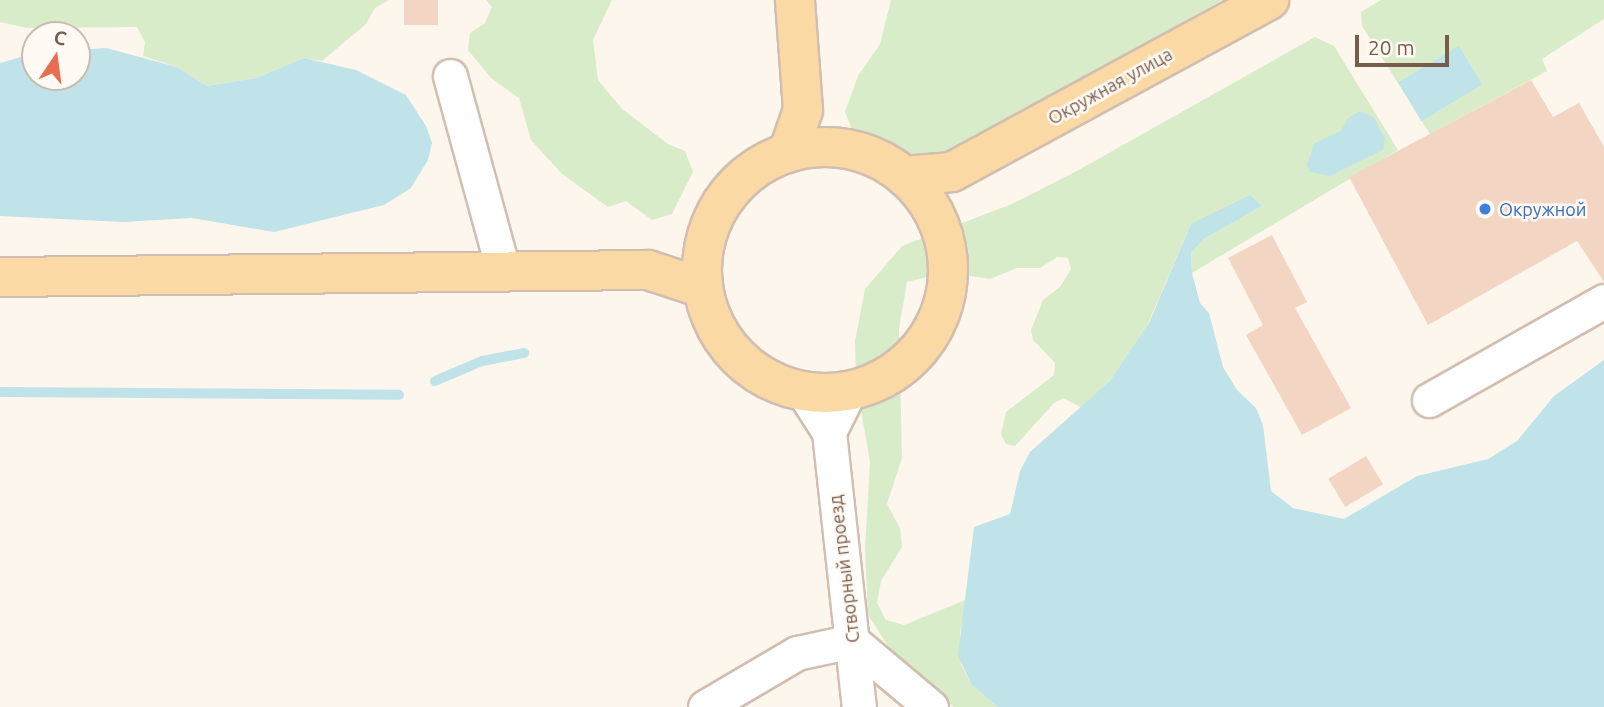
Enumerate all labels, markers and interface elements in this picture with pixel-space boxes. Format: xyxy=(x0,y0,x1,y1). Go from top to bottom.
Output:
north arrow xyxy=(21,21,91,91)
scale bar xyxy=(1359,21,1454,65)
text: С xyxy=(52,25,69,50)
text: 20 m xyxy=(1368,35,1415,59)
street label: Окружная улица xyxy=(1044,43,1176,129)
place label: Окружной xyxy=(1499,198,1587,220)
marker: Окружной xyxy=(1477,201,1493,217)
street label: Створный проезд xyxy=(824,494,864,644)

